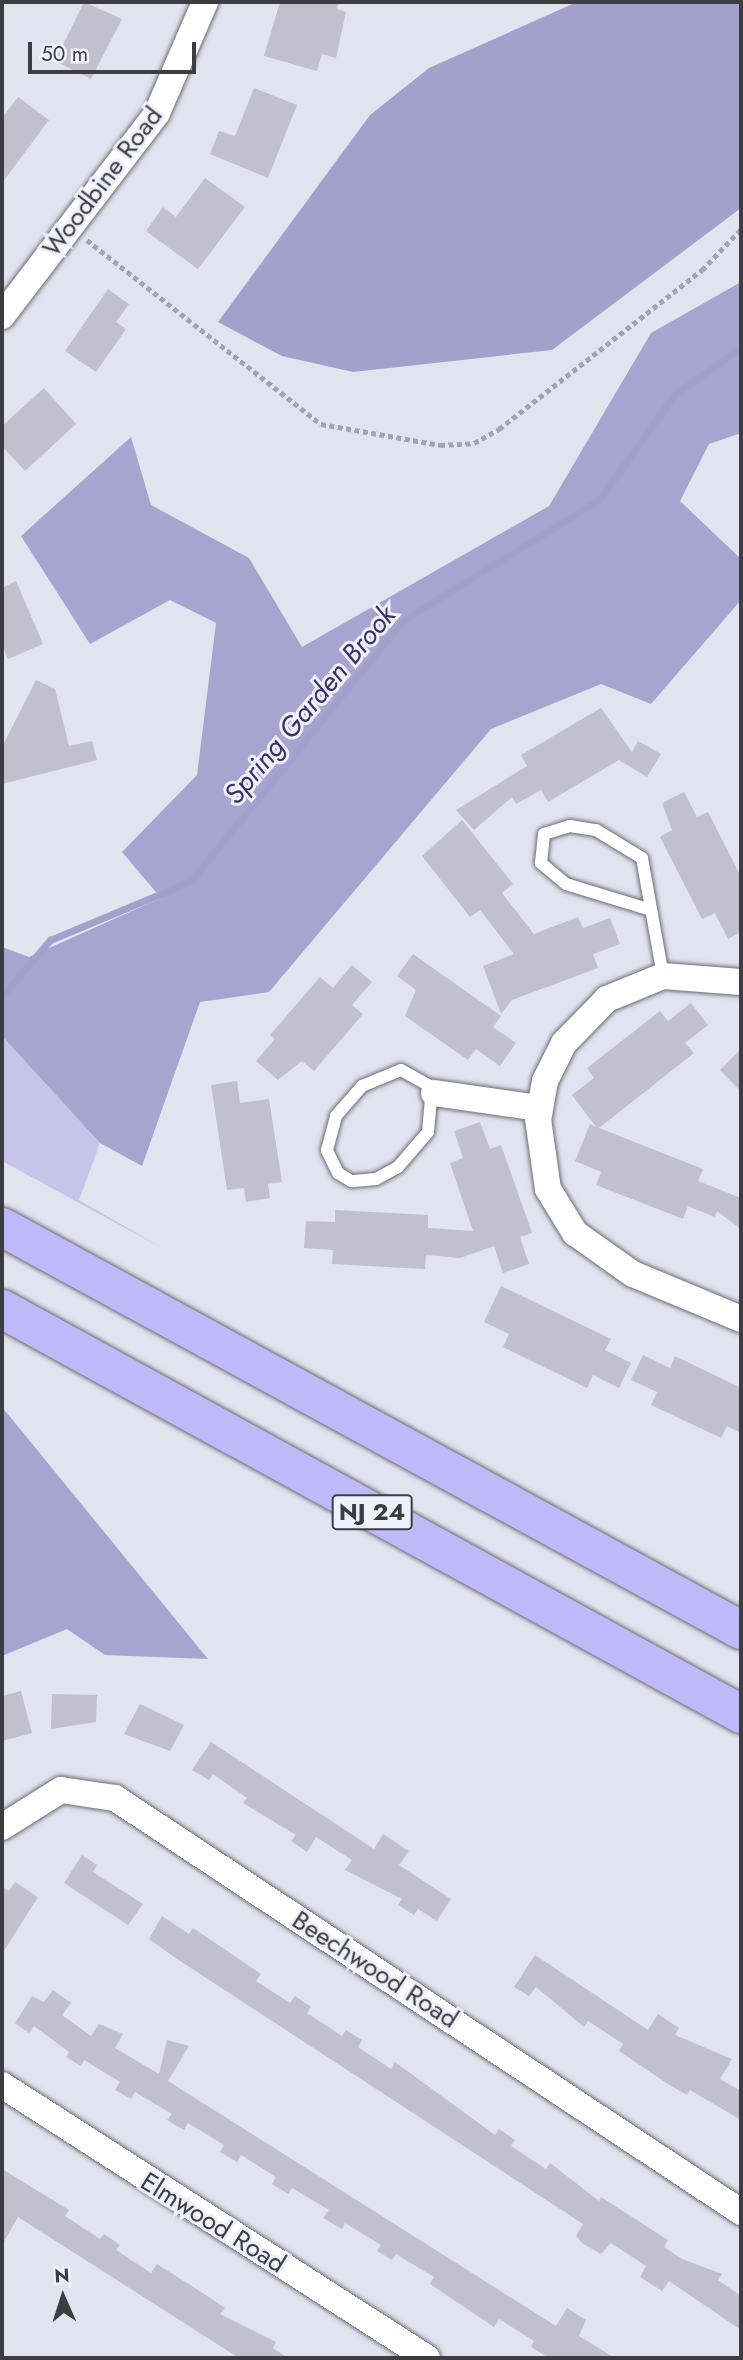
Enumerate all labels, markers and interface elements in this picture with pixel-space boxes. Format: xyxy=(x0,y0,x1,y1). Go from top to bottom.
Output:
scale bar xyxy=(32,28,200,72)
text: 50 m xyxy=(41,39,88,69)
street label: Woodbine Road xyxy=(37,101,169,263)
water label: Spring Garden Brook xyxy=(217,599,403,811)
road number: NJ 24 xyxy=(330,1492,414,1532)
street label: Beechwood Road xyxy=(286,1905,464,2035)
street label: Elmwood Road xyxy=(135,2166,291,2280)
north arrow xyxy=(28,2262,98,2332)
text: N xyxy=(54,2262,70,2289)

